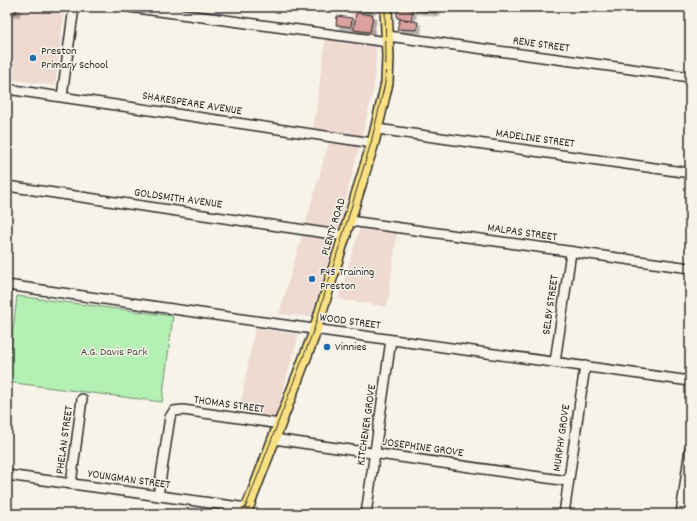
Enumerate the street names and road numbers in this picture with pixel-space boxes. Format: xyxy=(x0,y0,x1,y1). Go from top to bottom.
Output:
street label: RENE STREET xyxy=(512,33,571,57)
street label: SHAKESPEARE AVENUE xyxy=(141,88,244,120)
street label: MADELINE STREET xyxy=(494,125,576,153)
street label: GOLDSMITH AVENUE xyxy=(133,184,224,214)
street label: PLENTY ROAD xyxy=(317,196,351,258)
street label: MALPAS STREET xyxy=(486,220,558,246)
street label: SELBY STREET xyxy=(538,274,564,336)
street label: WOOD STREET xyxy=(318,309,382,335)
street label: KITCHENER GROVE xyxy=(353,383,381,467)
street label: THOMAS STREET xyxy=(193,392,266,418)
street label: MURPHY GROVE xyxy=(549,403,575,473)
street label: PHELAN STREET xyxy=(52,405,78,475)
street label: JOSEPHINE GROVE xyxy=(381,434,465,462)
street label: YOUNGMAN STREET xyxy=(87,466,171,494)

